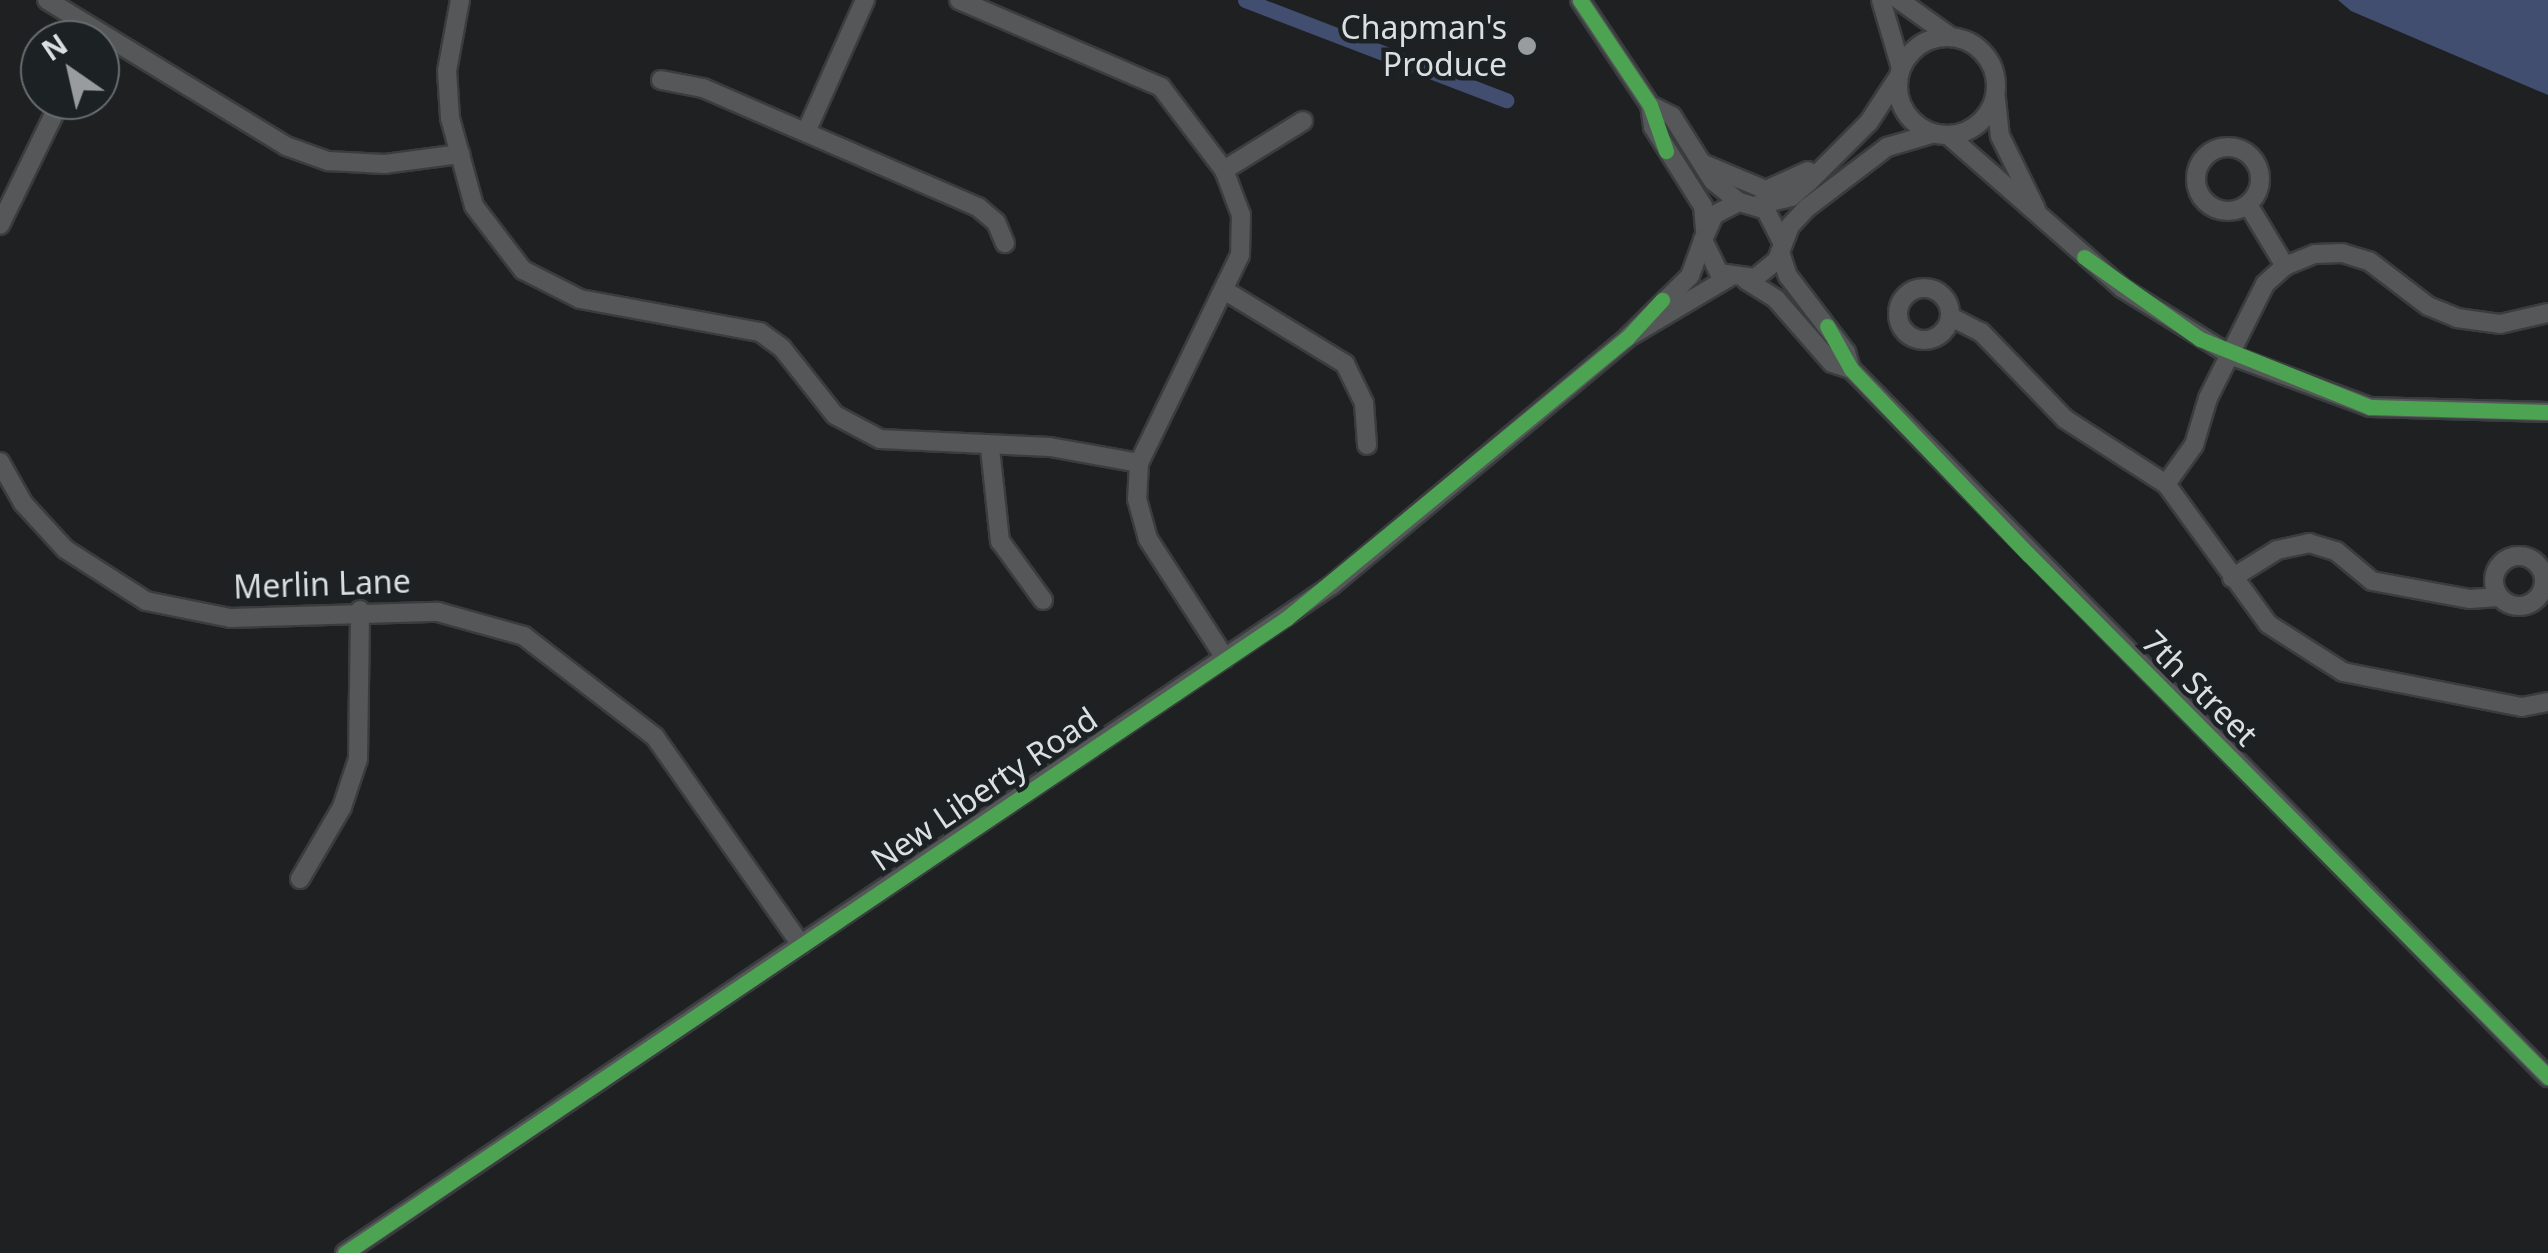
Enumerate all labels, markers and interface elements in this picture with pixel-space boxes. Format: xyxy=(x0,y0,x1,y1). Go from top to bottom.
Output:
place label: Chapman's Produce xyxy=(1340,9,1507,84)
north arrow xyxy=(20,20,120,120)
text: N xyxy=(34,25,74,69)
marker: Chapman's Produce xyxy=(1516,35,1538,57)
street label: Merlin Lane xyxy=(233,562,411,606)
street label: 7th Street xyxy=(2134,622,2266,754)
street label: New Liberty Road xyxy=(864,699,1104,879)

